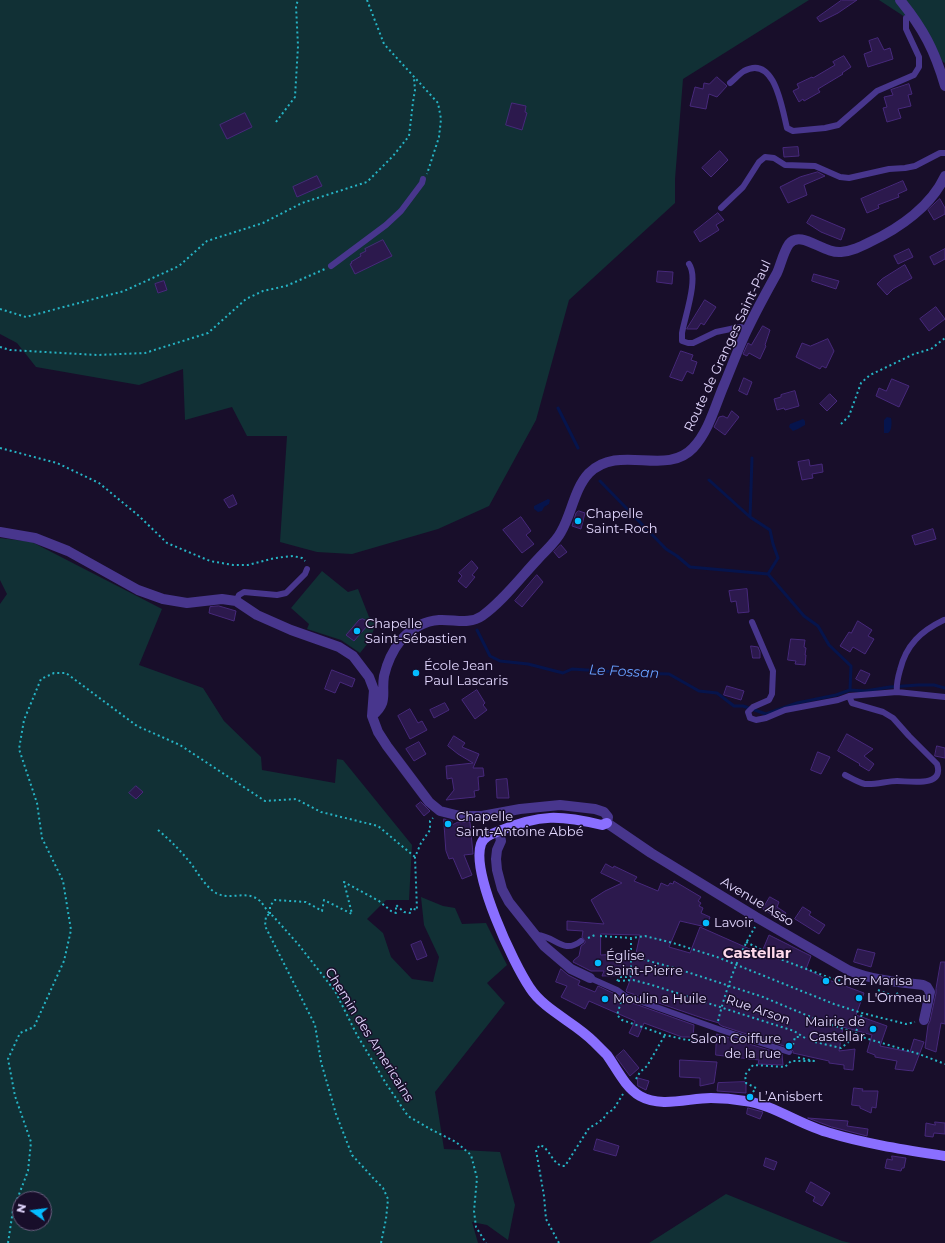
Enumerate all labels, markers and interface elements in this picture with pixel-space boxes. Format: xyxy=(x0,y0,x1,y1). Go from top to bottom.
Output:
street label: Route de Granges Saint-Paul xyxy=(681,258,775,434)
place label: Chapelle Saint-Roch xyxy=(586,506,658,537)
marker: Chapelle Saint-Roch xyxy=(573,516,583,526)
place label: Chapelle Saint-Sébastien xyxy=(365,616,467,647)
marker: Chapelle Saint-Sébastien xyxy=(352,626,362,636)
place label: École Jean Paul Lascaris xyxy=(424,658,508,689)
water label: Le Fossan xyxy=(588,662,660,682)
marker: École Jean Paul Lascaris xyxy=(411,668,421,678)
place label: Chapelle Saint-Antoine Abbé xyxy=(456,809,584,840)
marker: Chapelle Saint-Antoine Abbé xyxy=(443,819,453,829)
street label: Avenue Asso xyxy=(718,874,796,930)
place label: Lavoir xyxy=(714,915,753,931)
marker: Lavoir xyxy=(701,918,711,928)
district label: Castellar xyxy=(723,945,791,963)
place label: Église Saint-Pierre xyxy=(606,948,683,979)
marker: Église Saint-Pierre xyxy=(593,958,603,968)
street label: Chemin des Americains xyxy=(321,965,417,1105)
place label: Chez Marisa xyxy=(834,973,913,989)
marker: Chez Marisa xyxy=(821,976,831,986)
place label: L'Ormeau xyxy=(867,990,931,1006)
place label: Moulin a Huile xyxy=(613,991,707,1007)
street label: Rue Arson xyxy=(724,992,792,1028)
marker: L'Ormeau xyxy=(854,993,864,1003)
marker: Moulin a Huile xyxy=(600,994,610,1004)
place label: Mairie de Castellar xyxy=(805,1014,865,1045)
marker: Mairie de Castellar xyxy=(868,1024,878,1034)
place label: Salon Coiffure de la rue xyxy=(690,1031,781,1062)
marker: Salon Coiffure de la rue xyxy=(784,1041,794,1051)
place label: L’Anisbert xyxy=(758,1089,823,1105)
marker: L’Anisbert xyxy=(745,1092,755,1102)
north arrow xyxy=(12,1191,52,1231)
text: N xyxy=(13,1202,29,1214)

